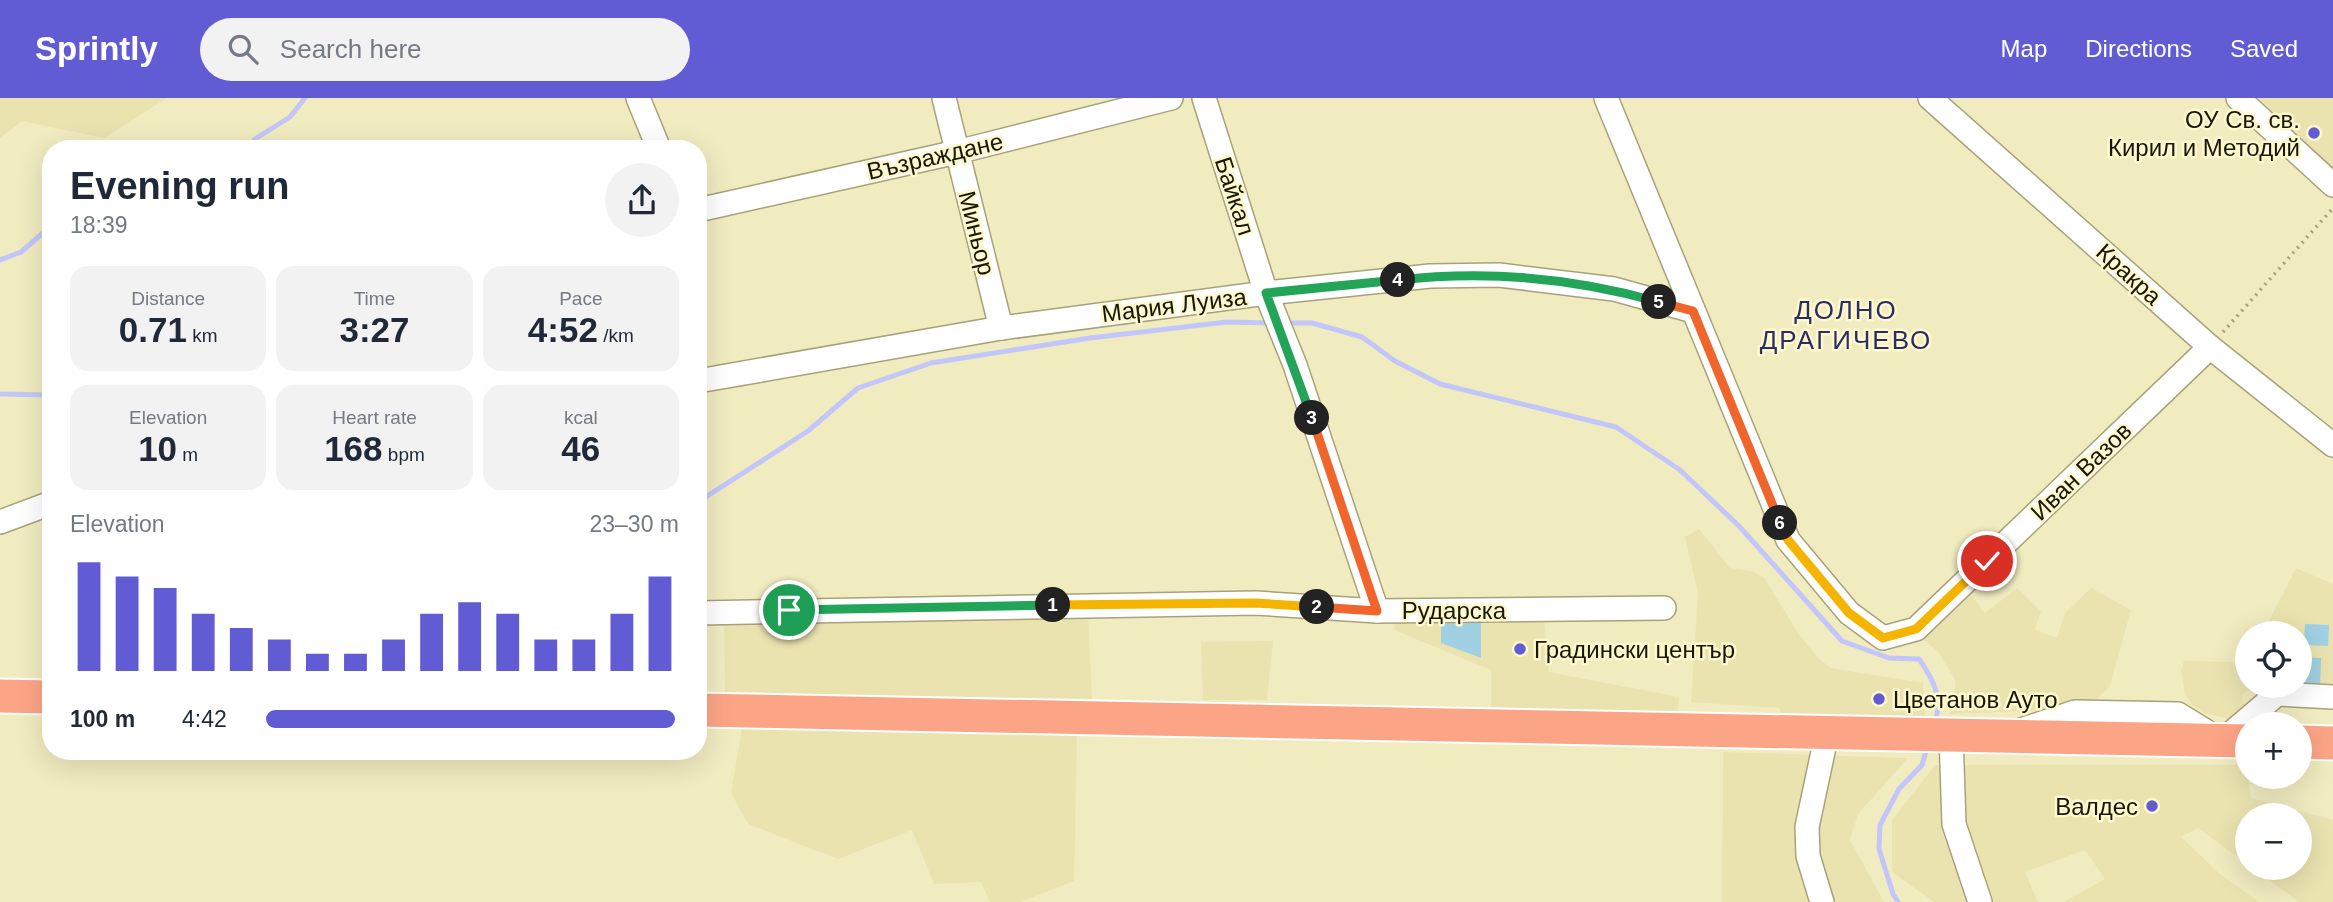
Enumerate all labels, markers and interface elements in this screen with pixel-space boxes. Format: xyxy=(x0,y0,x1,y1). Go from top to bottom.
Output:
search box xyxy=(200,18,690,81)
text: Sprintly xyxy=(35,30,158,67)
icon: search xyxy=(224,30,262,68)
text: Search here xyxy=(280,34,422,64)
text: Map xyxy=(2001,35,2047,62)
text: Directions xyxy=(2085,35,2192,62)
text: Saved xyxy=(2230,35,2298,62)
place label: ОУ Св. св. Кирил и Методий xyxy=(2108,106,2300,161)
marker: ОУ Св. св. Кирил и Методий xyxy=(2306,125,2322,141)
street label: Възраждане xyxy=(864,127,1006,185)
street label: Байкал xyxy=(1210,153,1260,239)
button: share xyxy=(605,163,679,237)
text: Evening run xyxy=(70,165,290,207)
street label: Миньор xyxy=(954,188,1000,278)
text: 18:39 xyxy=(70,212,128,238)
street label: Кракра xyxy=(2091,238,2167,311)
pin: 4 xyxy=(1380,262,1416,298)
text: 4 xyxy=(1392,269,1403,290)
street label: Мария Луиза xyxy=(1100,283,1249,327)
pin: 5 xyxy=(1642,284,1676,320)
text: Distance xyxy=(131,288,205,309)
text: Time xyxy=(354,288,395,309)
text: Pace xyxy=(559,288,602,309)
text: 5 xyxy=(1653,291,1664,312)
district label: ДОЛНО ДРАГИЧЕВО xyxy=(1760,295,1932,355)
text: 0.71 xyxy=(119,310,187,349)
text: 3:27 xyxy=(339,310,410,349)
text: 4:52 xyxy=(528,310,598,349)
text: km xyxy=(187,325,218,346)
text: /km xyxy=(598,325,634,346)
pin: 3 xyxy=(1294,400,1330,436)
text: Elevation xyxy=(129,407,207,428)
text: Heart rate xyxy=(332,407,417,428)
text: kcal xyxy=(564,407,598,428)
text: 3 xyxy=(1306,407,1317,428)
street label: Иван Вазов xyxy=(2025,417,2137,525)
text: 10 xyxy=(138,429,177,468)
text: 168 xyxy=(324,429,383,468)
text: 46 xyxy=(561,429,600,468)
text: m xyxy=(177,444,198,465)
text: bpm xyxy=(383,444,425,465)
pin: 6 xyxy=(1762,506,1798,540)
text: Elevation xyxy=(70,511,165,537)
text: 23–30 m xyxy=(589,511,679,537)
text: 6 xyxy=(1774,512,1785,533)
pin xyxy=(1957,531,2017,591)
icon: check xyxy=(1968,542,2006,580)
pin xyxy=(759,580,819,640)
pin: 1 xyxy=(1036,588,1070,622)
pin: 2 xyxy=(1300,589,1334,624)
icon: arrive xyxy=(770,591,808,629)
text: 1 xyxy=(1047,594,1058,615)
text: 2 xyxy=(1311,596,1322,617)
street label: Рударска xyxy=(1402,597,1507,624)
map controls xyxy=(2235,621,2312,880)
button: locate xyxy=(2235,621,2312,698)
place label: Градински център xyxy=(1534,636,1735,663)
marker: Градински център xyxy=(1512,641,1528,657)
place label: Цветанов Ауто xyxy=(1893,686,2058,713)
marker: Цветанов Ауто xyxy=(1871,691,1887,707)
text: 100 m xyxy=(70,706,135,732)
text: 4:42 xyxy=(182,706,227,732)
button: + xyxy=(2235,712,2312,789)
place label: Валдес xyxy=(2055,793,2138,820)
marker: Валдес xyxy=(2144,798,2160,814)
button: − xyxy=(2235,803,2312,880)

